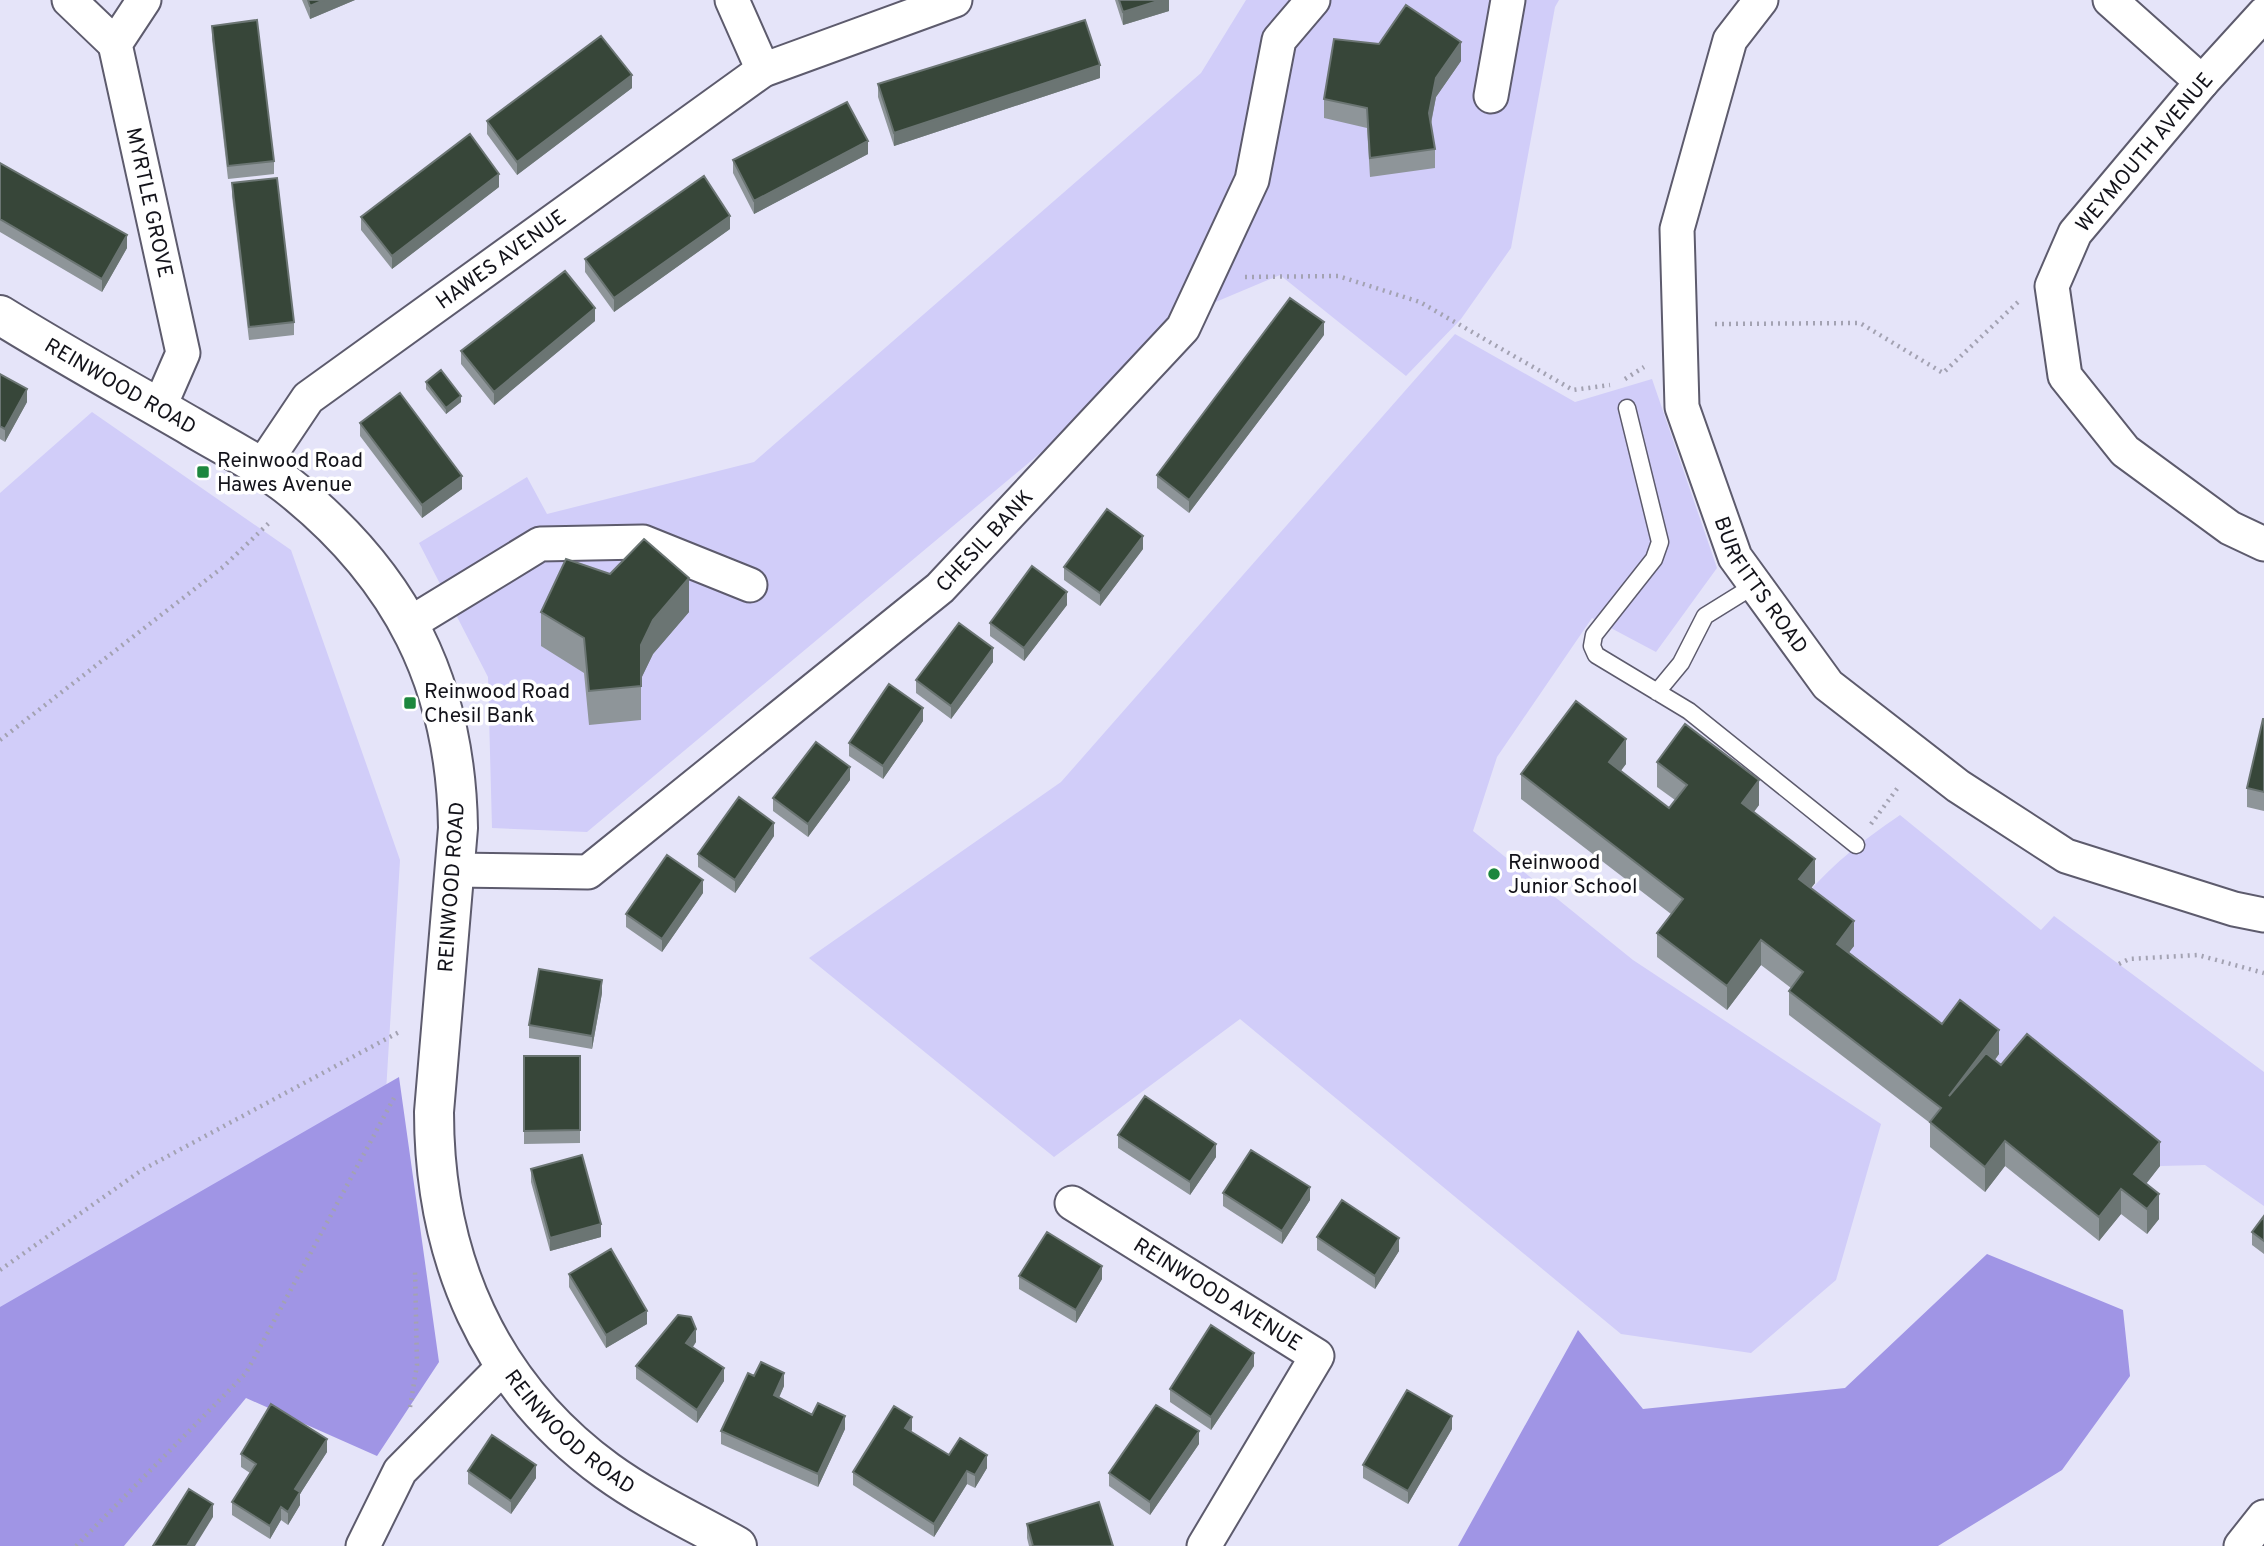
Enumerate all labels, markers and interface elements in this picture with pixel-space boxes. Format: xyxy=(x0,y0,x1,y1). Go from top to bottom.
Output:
street label: WEYMOUTH AVENUE xyxy=(2070,68,2220,238)
street label: MYRTLE GROVE xyxy=(119,125,178,280)
street label: HAWES AVENUE xyxy=(431,204,572,316)
street label: REINWOOD ROAD xyxy=(39,333,201,442)
place label: Reinwood Road Hawes Avenue xyxy=(217,448,363,499)
marker: Reinwood Road Hawes Avenue xyxy=(195,464,211,480)
street label: CHESIL BANK xyxy=(931,485,1040,599)
street label: BURFITTS ROAD xyxy=(1707,513,1813,660)
place label: Reinwood Road Chesil Bank xyxy=(424,679,570,730)
marker: Reinwood Road Chesil Bank xyxy=(402,695,418,711)
street label: REINWOOD ROAD xyxy=(433,801,472,973)
place label: Reinwood Junior School xyxy=(1508,850,1637,901)
marker: Reinwood Junior School xyxy=(1486,866,1502,882)
street label: REINWOOD AVENUE xyxy=(1128,1233,1306,1358)
street label: REINWOOD ROAD xyxy=(497,1365,640,1501)

